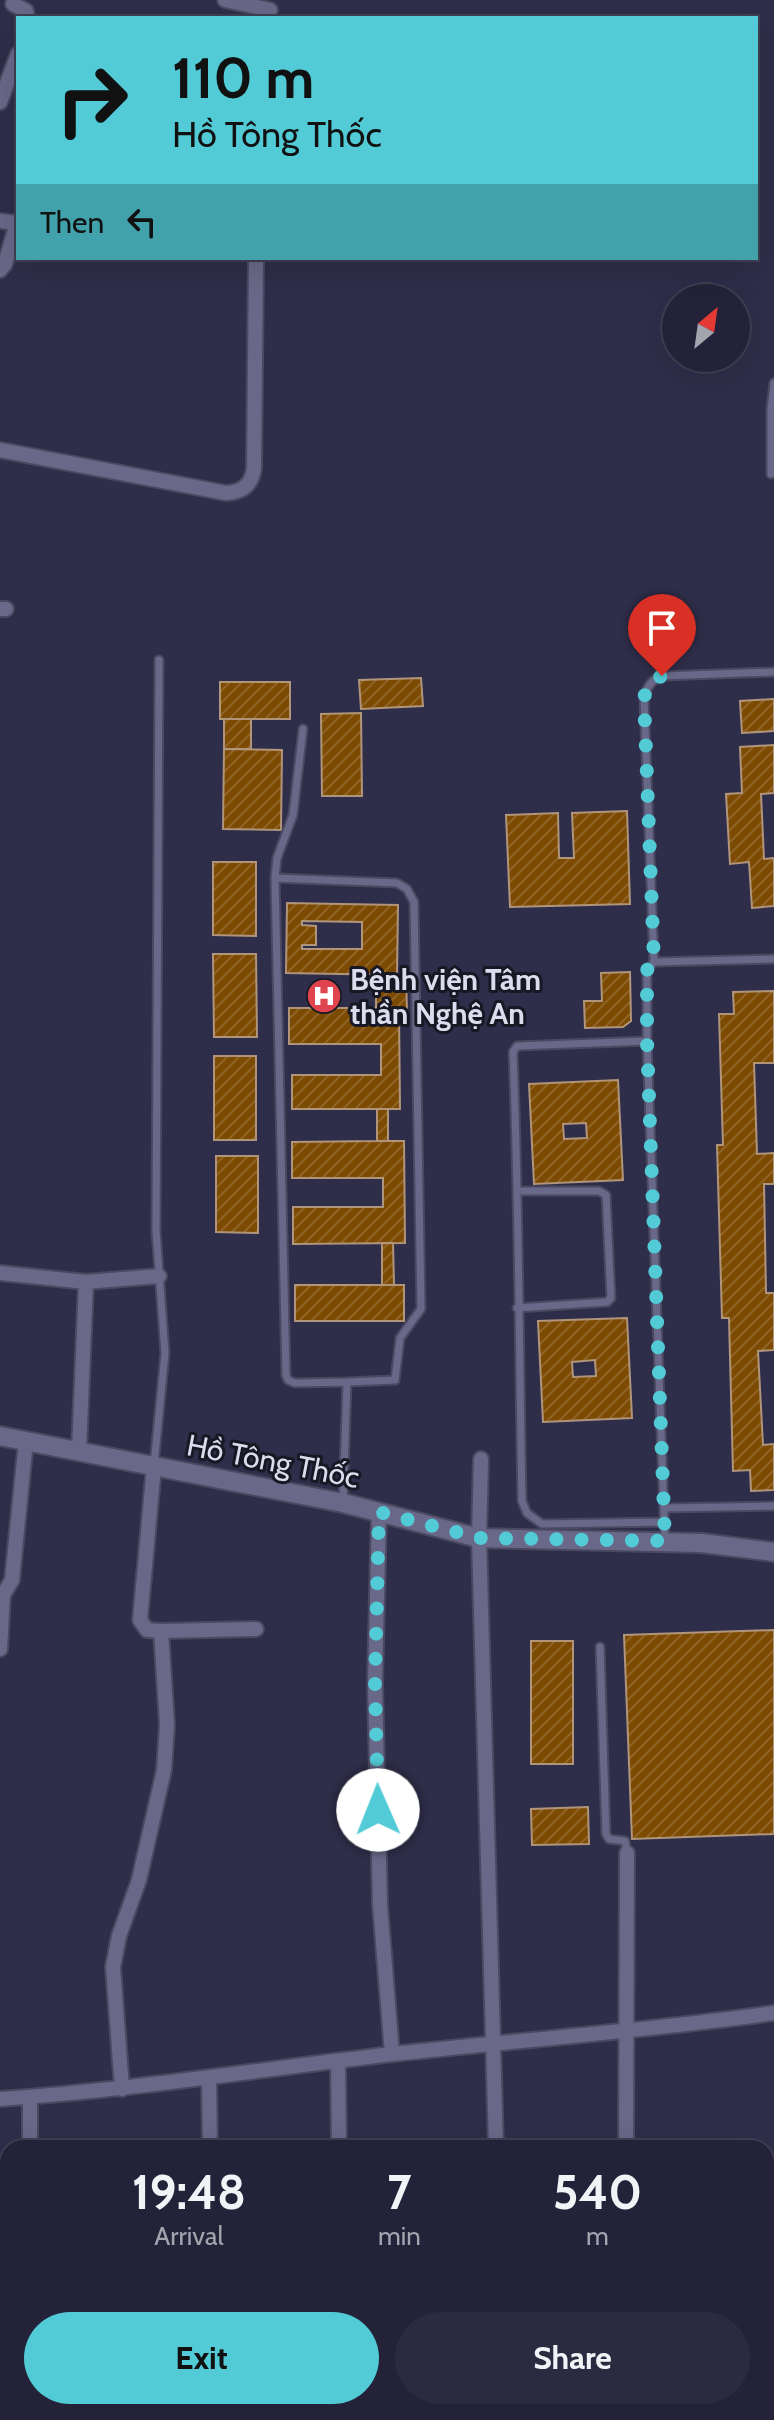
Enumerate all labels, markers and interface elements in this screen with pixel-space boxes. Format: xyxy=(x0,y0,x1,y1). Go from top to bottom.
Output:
text: 110 m xyxy=(172,44,314,112)
icon: right xyxy=(40,48,144,152)
text: Hồ Tông Thốc xyxy=(172,112,382,156)
icon: left xyxy=(120,200,164,244)
text: Then xyxy=(40,204,104,241)
north arrow xyxy=(662,284,750,372)
map controls xyxy=(662,284,750,372)
pin xyxy=(628,594,696,676)
icon: arrive xyxy=(640,606,684,650)
place label: Bệnh viện Tâm thần Nghệ An xyxy=(350,961,541,1032)
hospital icon: Bệnh viện Tâm thần Nghệ An xyxy=(305,977,343,1015)
street label: Hồ Tông Thốc xyxy=(184,1426,362,1496)
position arrow xyxy=(336,1768,420,1852)
text: 19:48 xyxy=(132,2163,246,2221)
text: 7 xyxy=(387,2163,412,2221)
text: 540 xyxy=(553,2163,642,2221)
text: Arrival xyxy=(154,2220,224,2252)
text: min xyxy=(378,2220,421,2252)
text: m xyxy=(586,2220,609,2252)
button: Exit xyxy=(24,2312,379,2404)
button: Share xyxy=(395,2312,750,2404)

